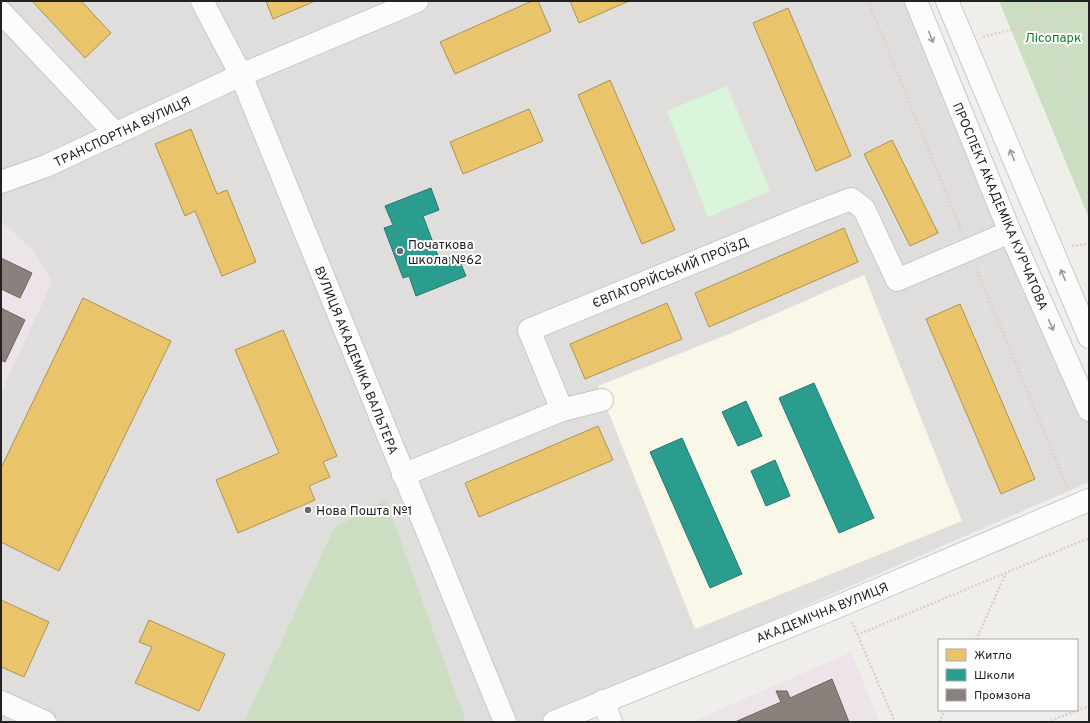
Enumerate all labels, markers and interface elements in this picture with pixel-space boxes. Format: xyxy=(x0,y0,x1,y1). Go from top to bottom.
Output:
one-way arrow xyxy=(927,31,935,43)
park label: Лісопарк xyxy=(1025,31,1081,47)
street label: ТРАНСПОРТНА ВУЛИЦЯ xyxy=(52,94,194,172)
street label: ПРОСПЕКТ АКАДЕМІКА КУРЧАТОВА xyxy=(948,100,1050,313)
one-way arrow xyxy=(1008,150,1016,162)
street label: ЄВПАТОРІЙСЬКИЙ ПРОЇЗД xyxy=(590,233,751,313)
place label: Початкова школа №62 xyxy=(408,238,482,269)
marker: Початкова школа №62 xyxy=(395,246,405,256)
street label: ВУЛИЦЯ АКАДЕМІКА ВАЛЬТЕРА xyxy=(310,264,400,457)
one-way arrow xyxy=(1059,270,1066,282)
one-way arrow xyxy=(1048,318,1055,330)
place label: Нова Пошта №1 xyxy=(316,504,412,520)
marker: Нова Пошта №1 xyxy=(303,505,313,515)
street label: АКАДЕМІЧНА ВУЛИЦЯ xyxy=(754,580,891,648)
legend xyxy=(938,639,1078,711)
text: Житло xyxy=(974,648,1012,664)
text: Школи xyxy=(974,668,1015,684)
text: Промзона xyxy=(974,688,1031,704)

